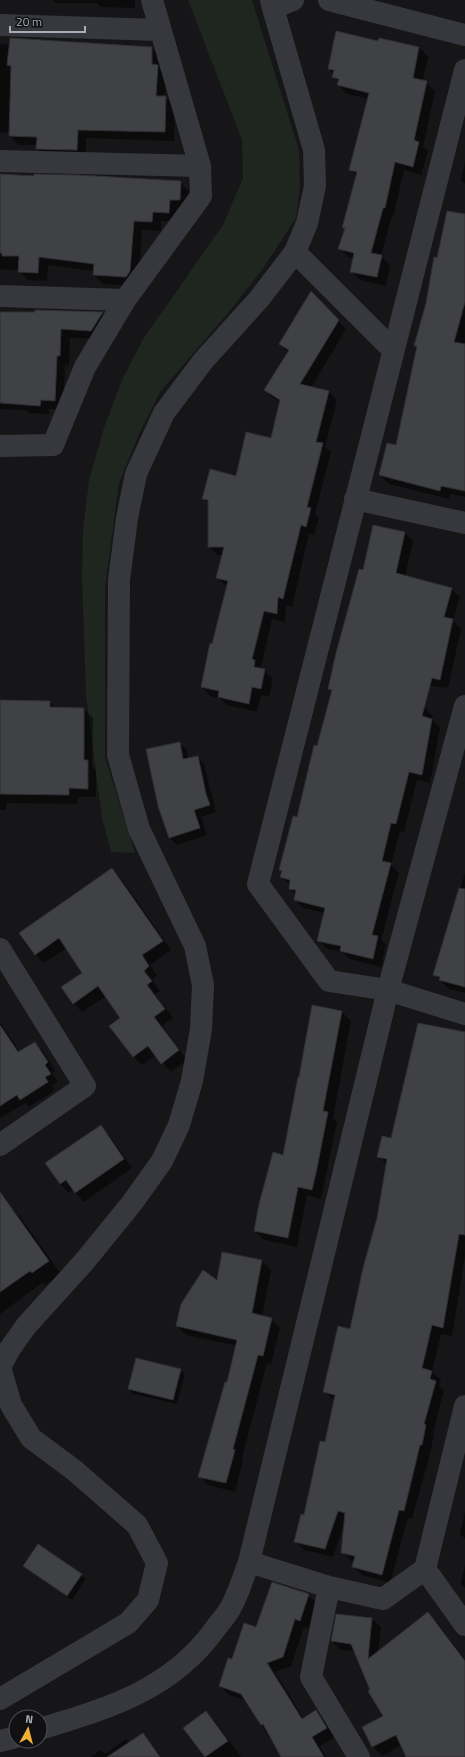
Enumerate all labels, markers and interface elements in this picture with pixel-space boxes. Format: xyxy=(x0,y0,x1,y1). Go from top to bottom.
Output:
scale bar xyxy=(10,8,85,34)
text: 20 m xyxy=(16,12,42,31)
north arrow xyxy=(8,1709,48,1749)
text: N xyxy=(24,1711,34,1727)

